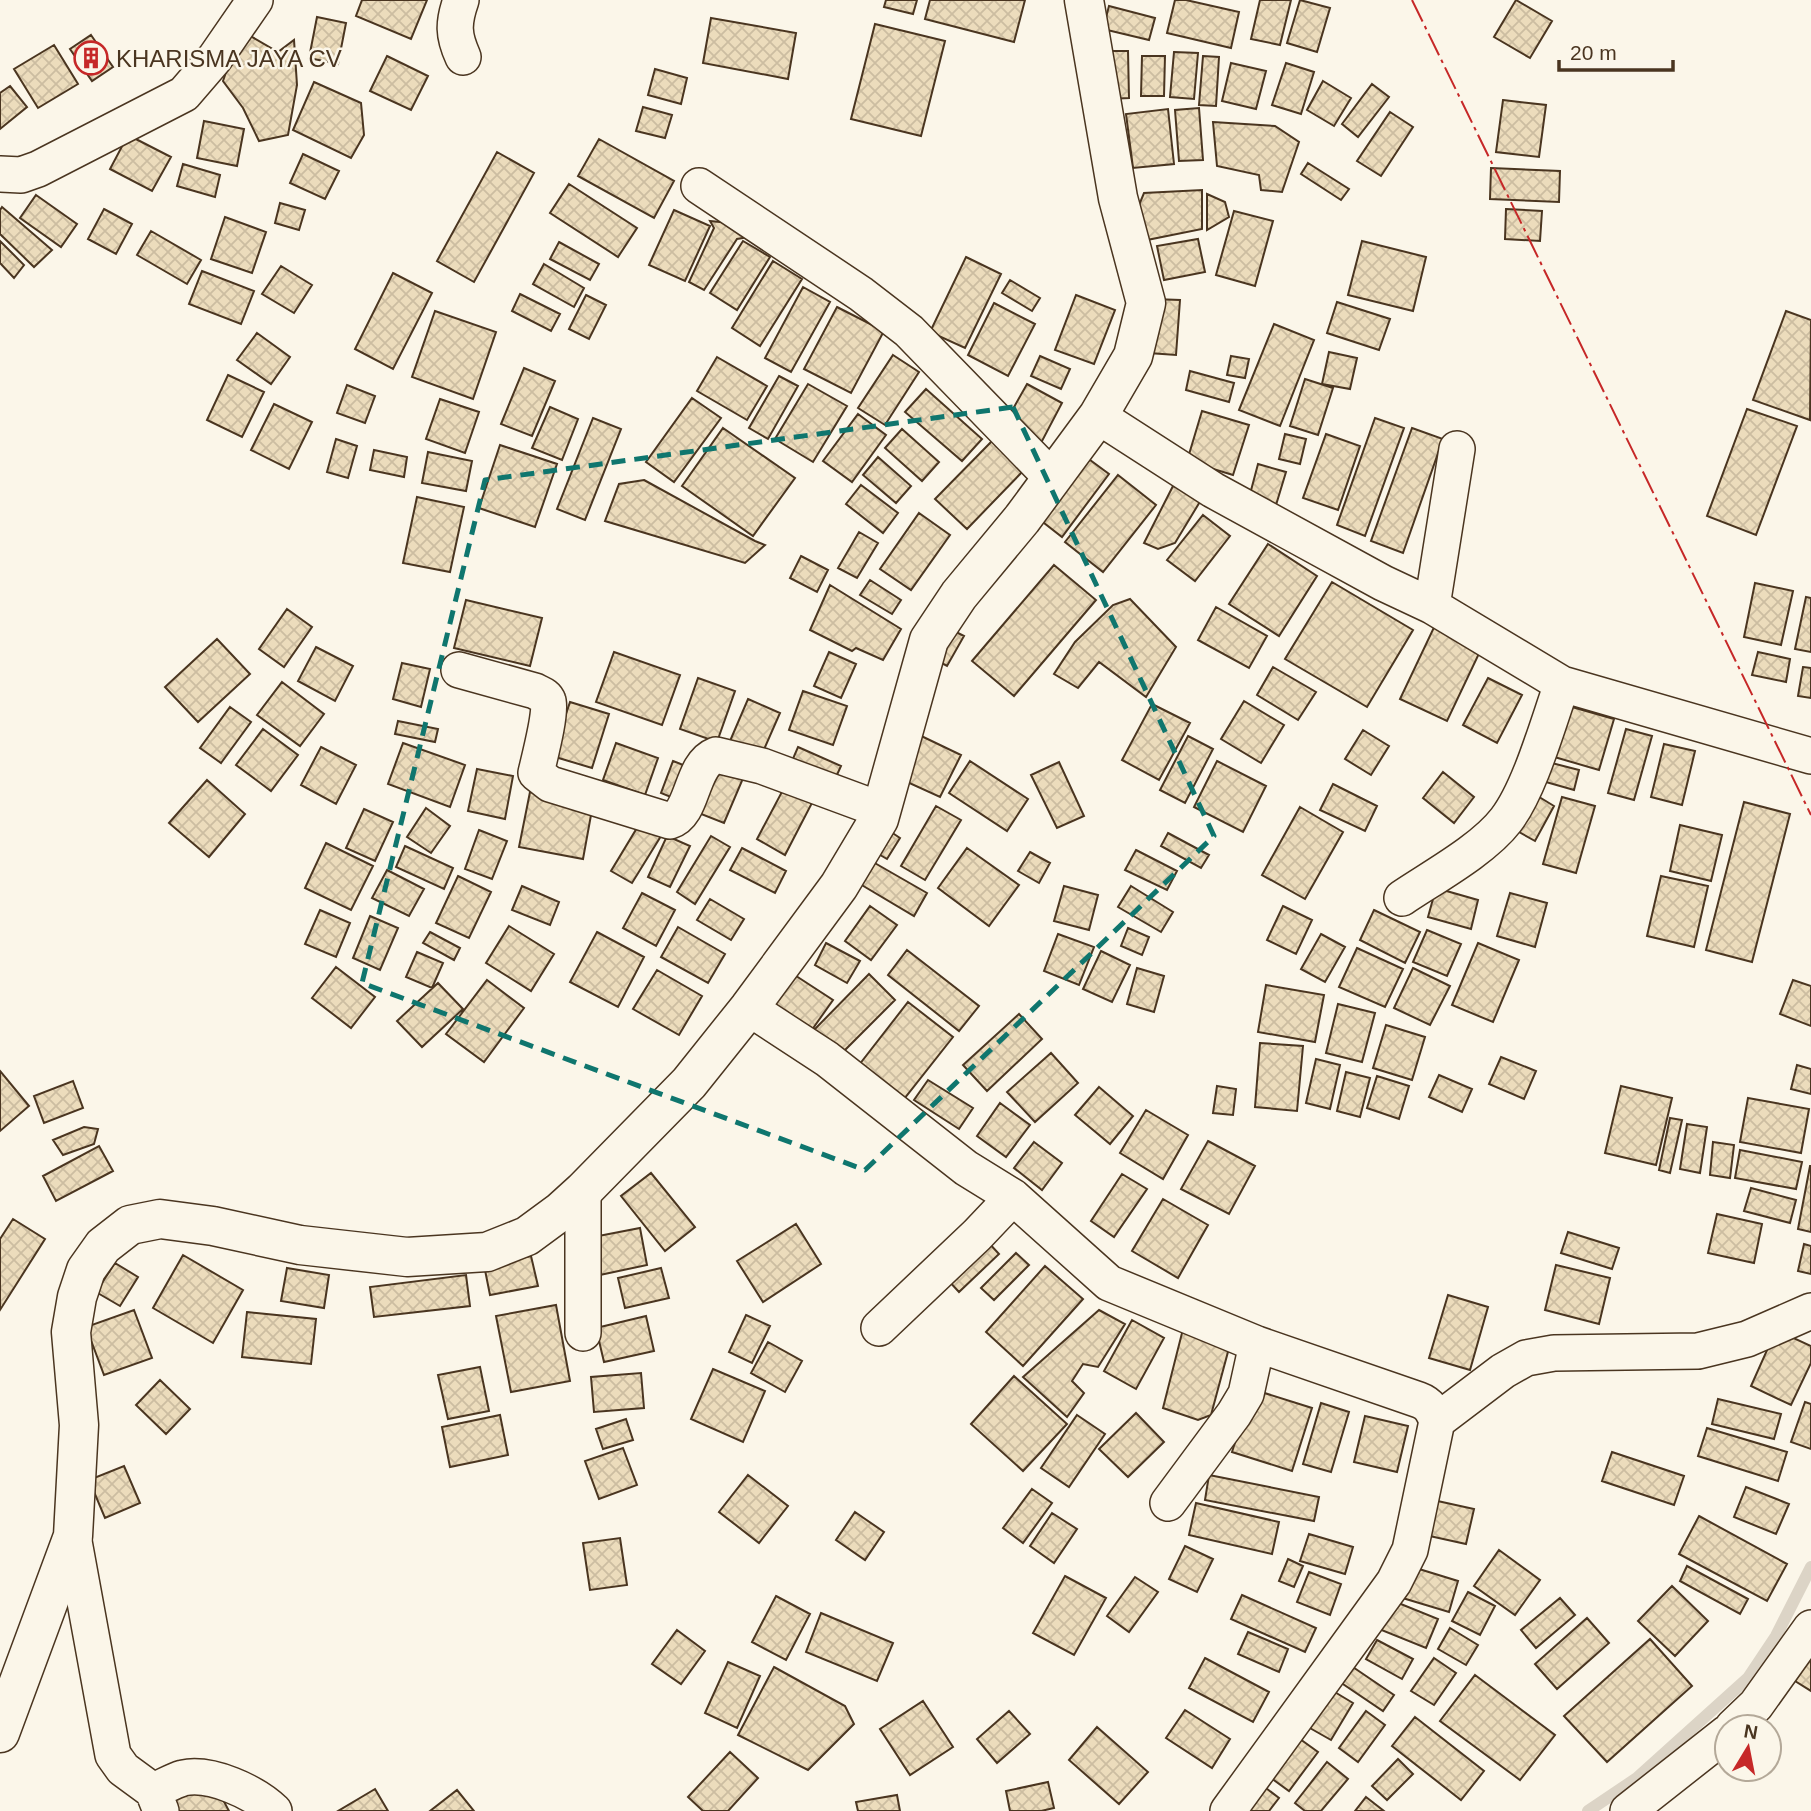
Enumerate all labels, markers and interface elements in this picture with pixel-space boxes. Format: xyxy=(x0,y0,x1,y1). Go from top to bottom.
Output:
scale bar xyxy=(1559,28,1673,72)
building icon: KHARISMA JAYA CV xyxy=(72,39,110,77)
text: 20 m xyxy=(1570,41,1617,64)
place label: KHARISMA JAYA CV xyxy=(116,45,342,72)
north arrow xyxy=(1713,1713,1783,1783)
text: N xyxy=(1742,1720,1759,1743)

